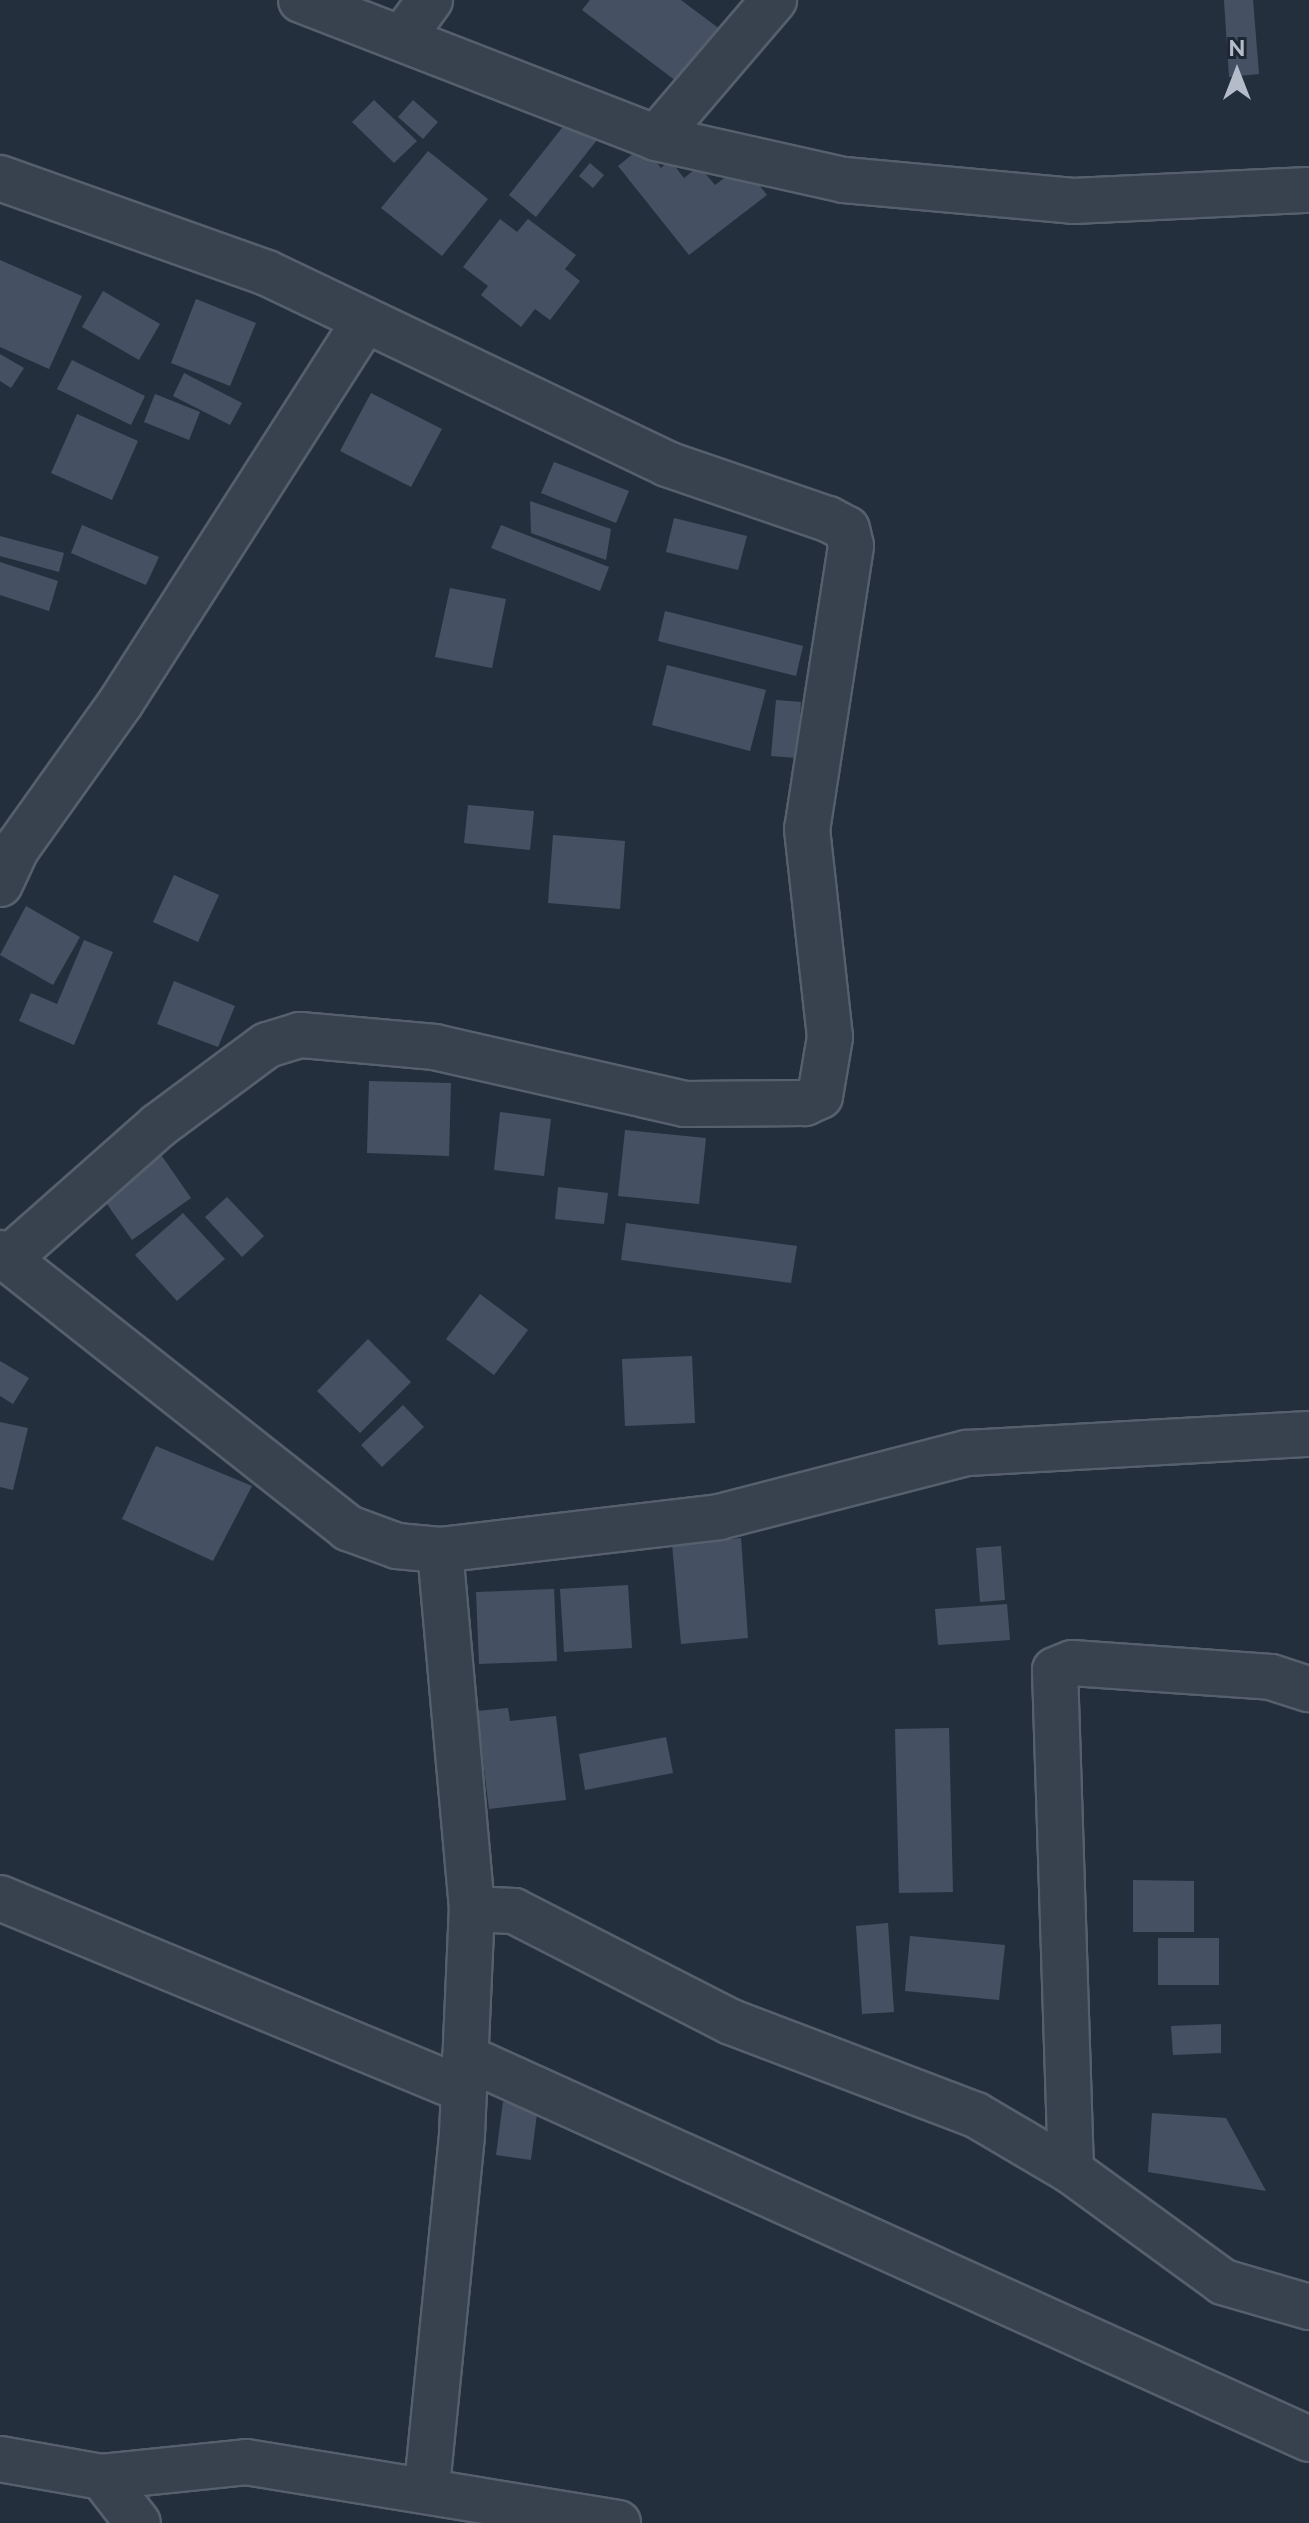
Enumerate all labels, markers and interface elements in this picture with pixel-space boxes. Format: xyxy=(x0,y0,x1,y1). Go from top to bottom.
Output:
north arrow xyxy=(1197,32,1277,112)
text: N xyxy=(1229,35,1245,61)

